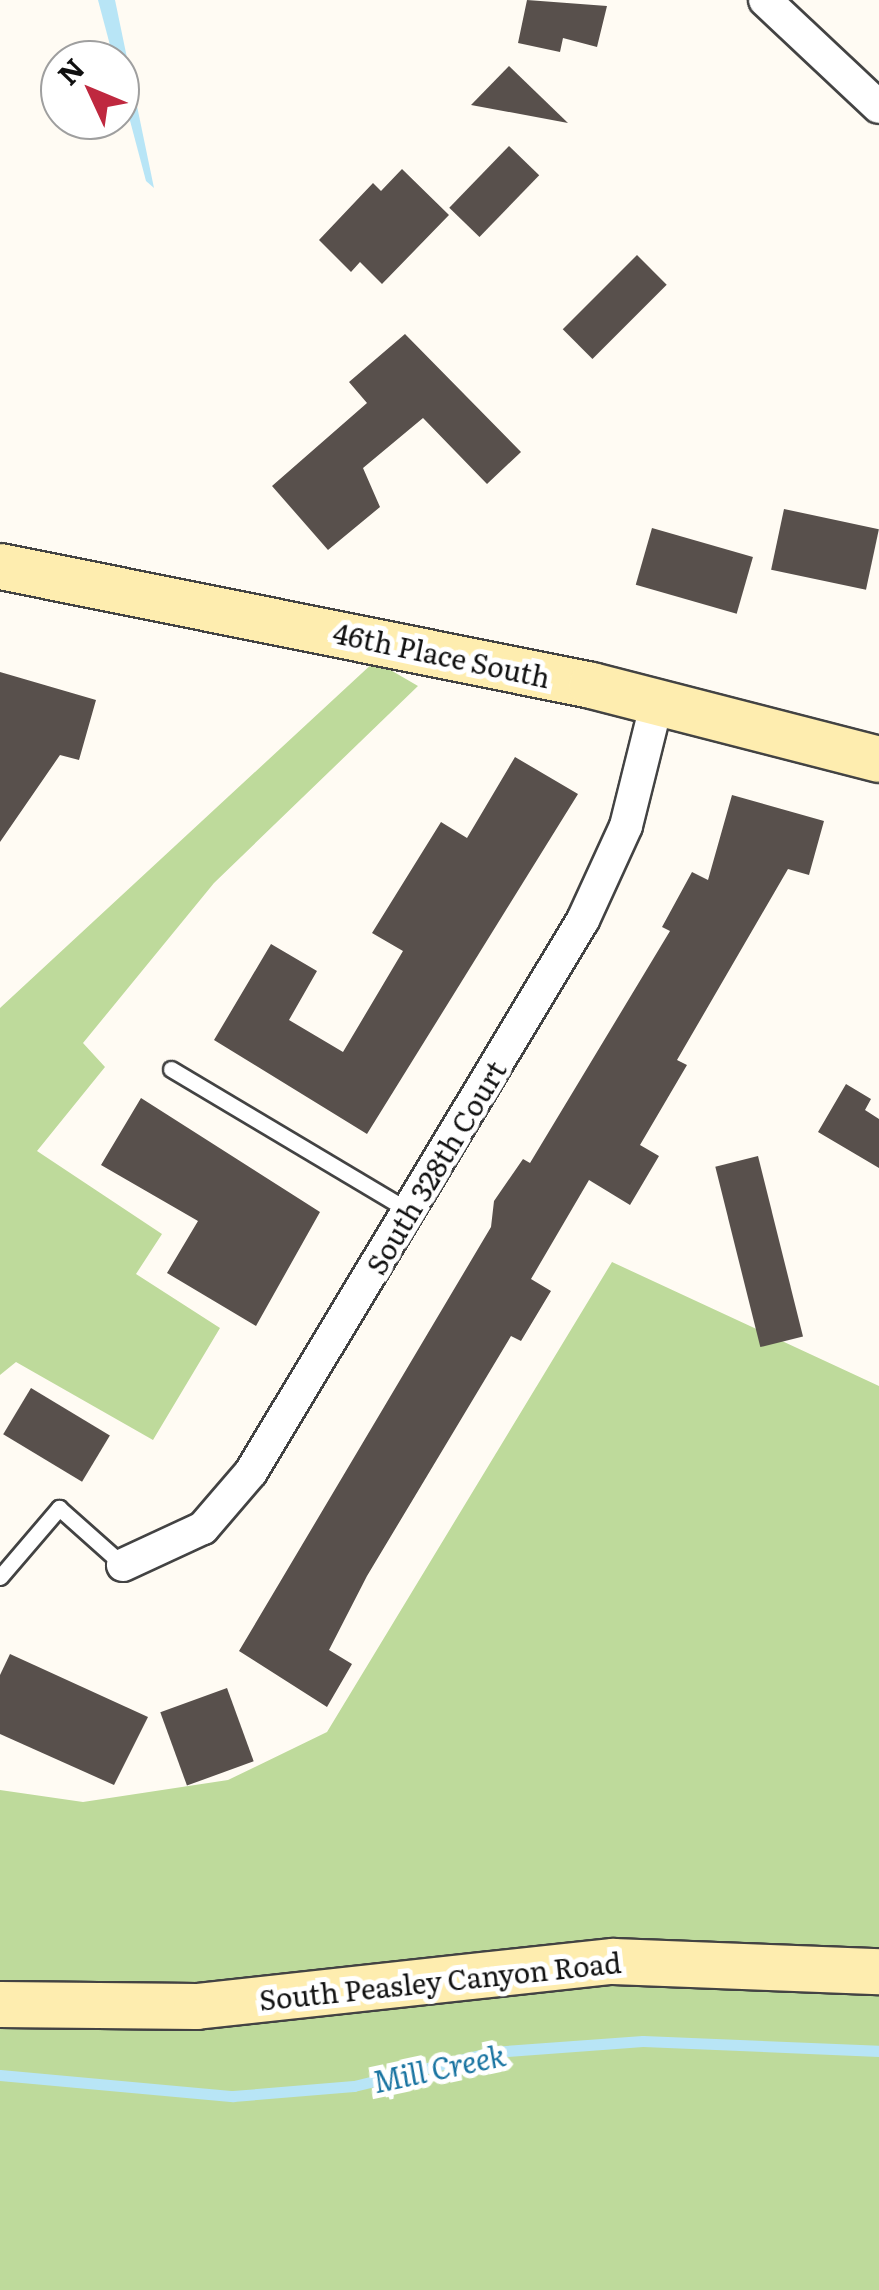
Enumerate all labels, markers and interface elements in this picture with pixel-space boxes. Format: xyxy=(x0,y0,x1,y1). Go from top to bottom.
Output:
north arrow xyxy=(40,40,140,140)
text: N xyxy=(47,48,93,94)
street label: 46th Place South xyxy=(331,615,553,693)
street label: South 328th Court xyxy=(358,1054,512,1280)
street label: South Peasley Canyon Road xyxy=(257,1944,623,2016)
water label: Mill Creek xyxy=(369,2035,509,2099)

